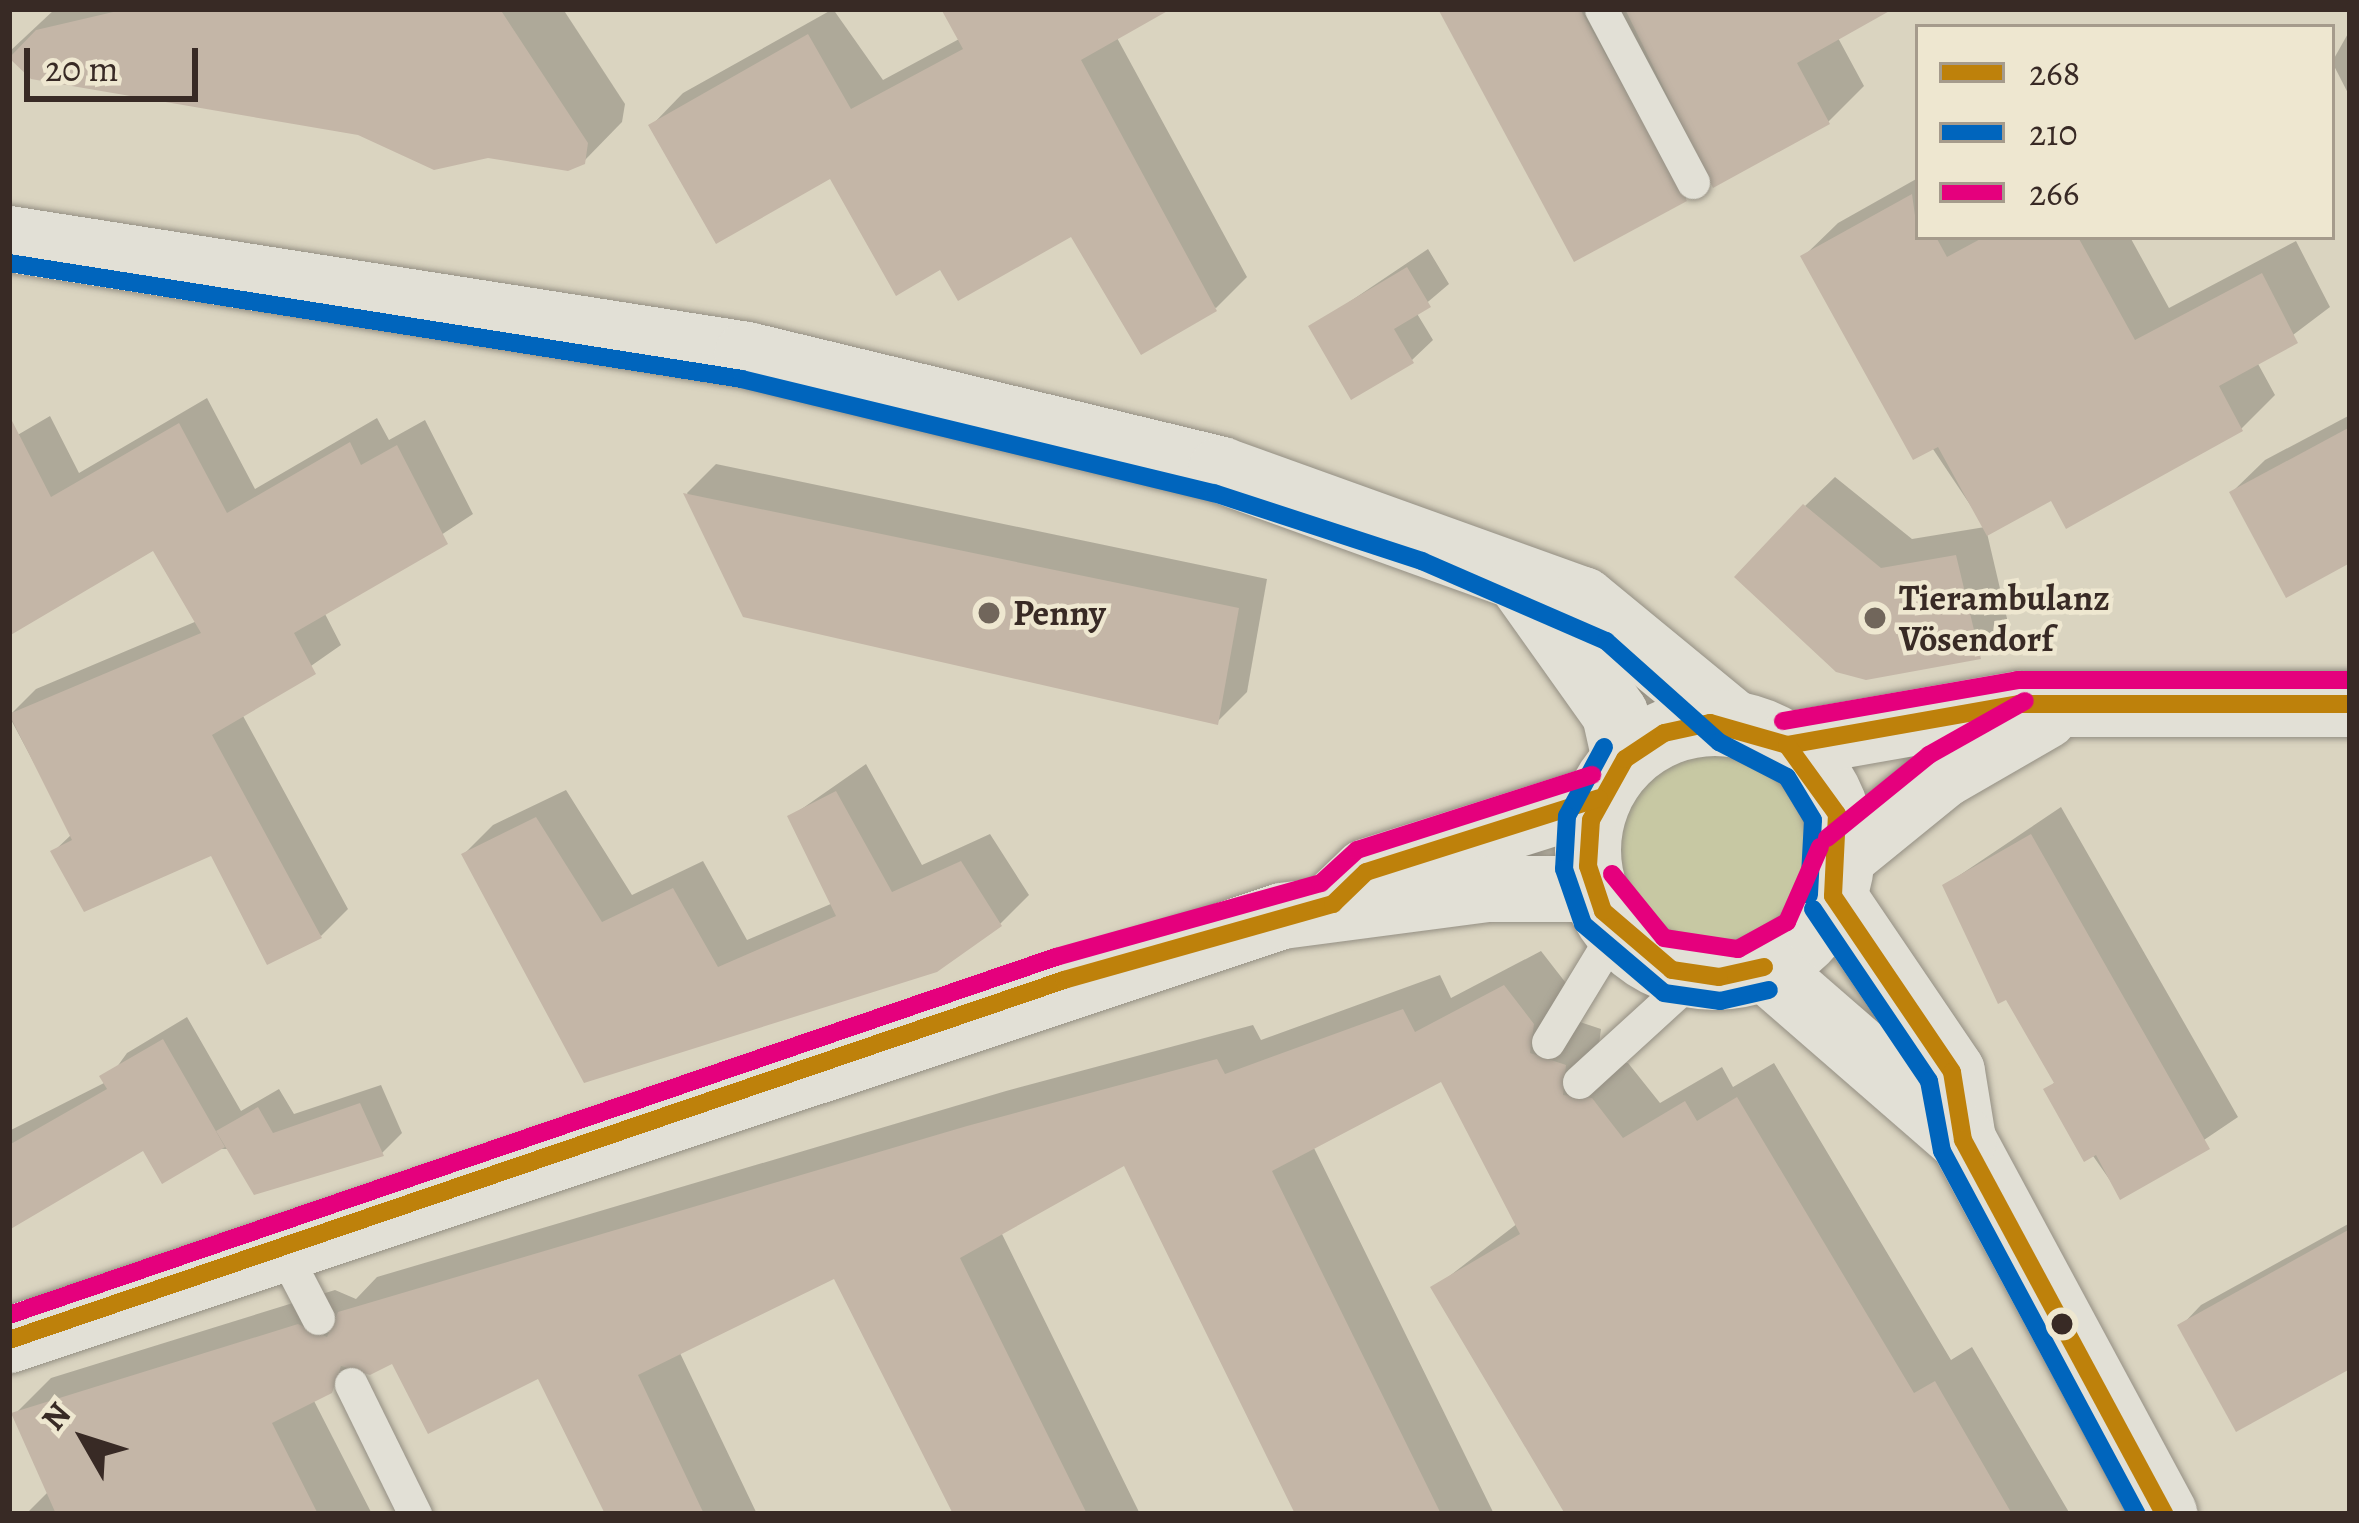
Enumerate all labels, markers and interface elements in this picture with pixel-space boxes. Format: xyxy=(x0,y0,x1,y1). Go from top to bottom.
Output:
scale bar xyxy=(30,24,204,98)
legend xyxy=(1915,24,2335,240)
text: 20 m xyxy=(45,44,118,93)
text: 268 xyxy=(2029,48,2080,97)
text: 210 xyxy=(2029,108,2078,157)
text: 266 xyxy=(2029,168,2079,217)
place label: Tierambulanz Vösendorf xyxy=(1899,575,2110,660)
place label: Penny xyxy=(1013,591,1106,635)
marker: Penny xyxy=(976,600,1002,626)
marker: Tierambulanz Vösendorf xyxy=(1862,605,1888,631)
unlabelled marker xyxy=(2051,1313,2073,1335)
north arrow xyxy=(24,1379,144,1499)
text: N xyxy=(31,1393,81,1440)

